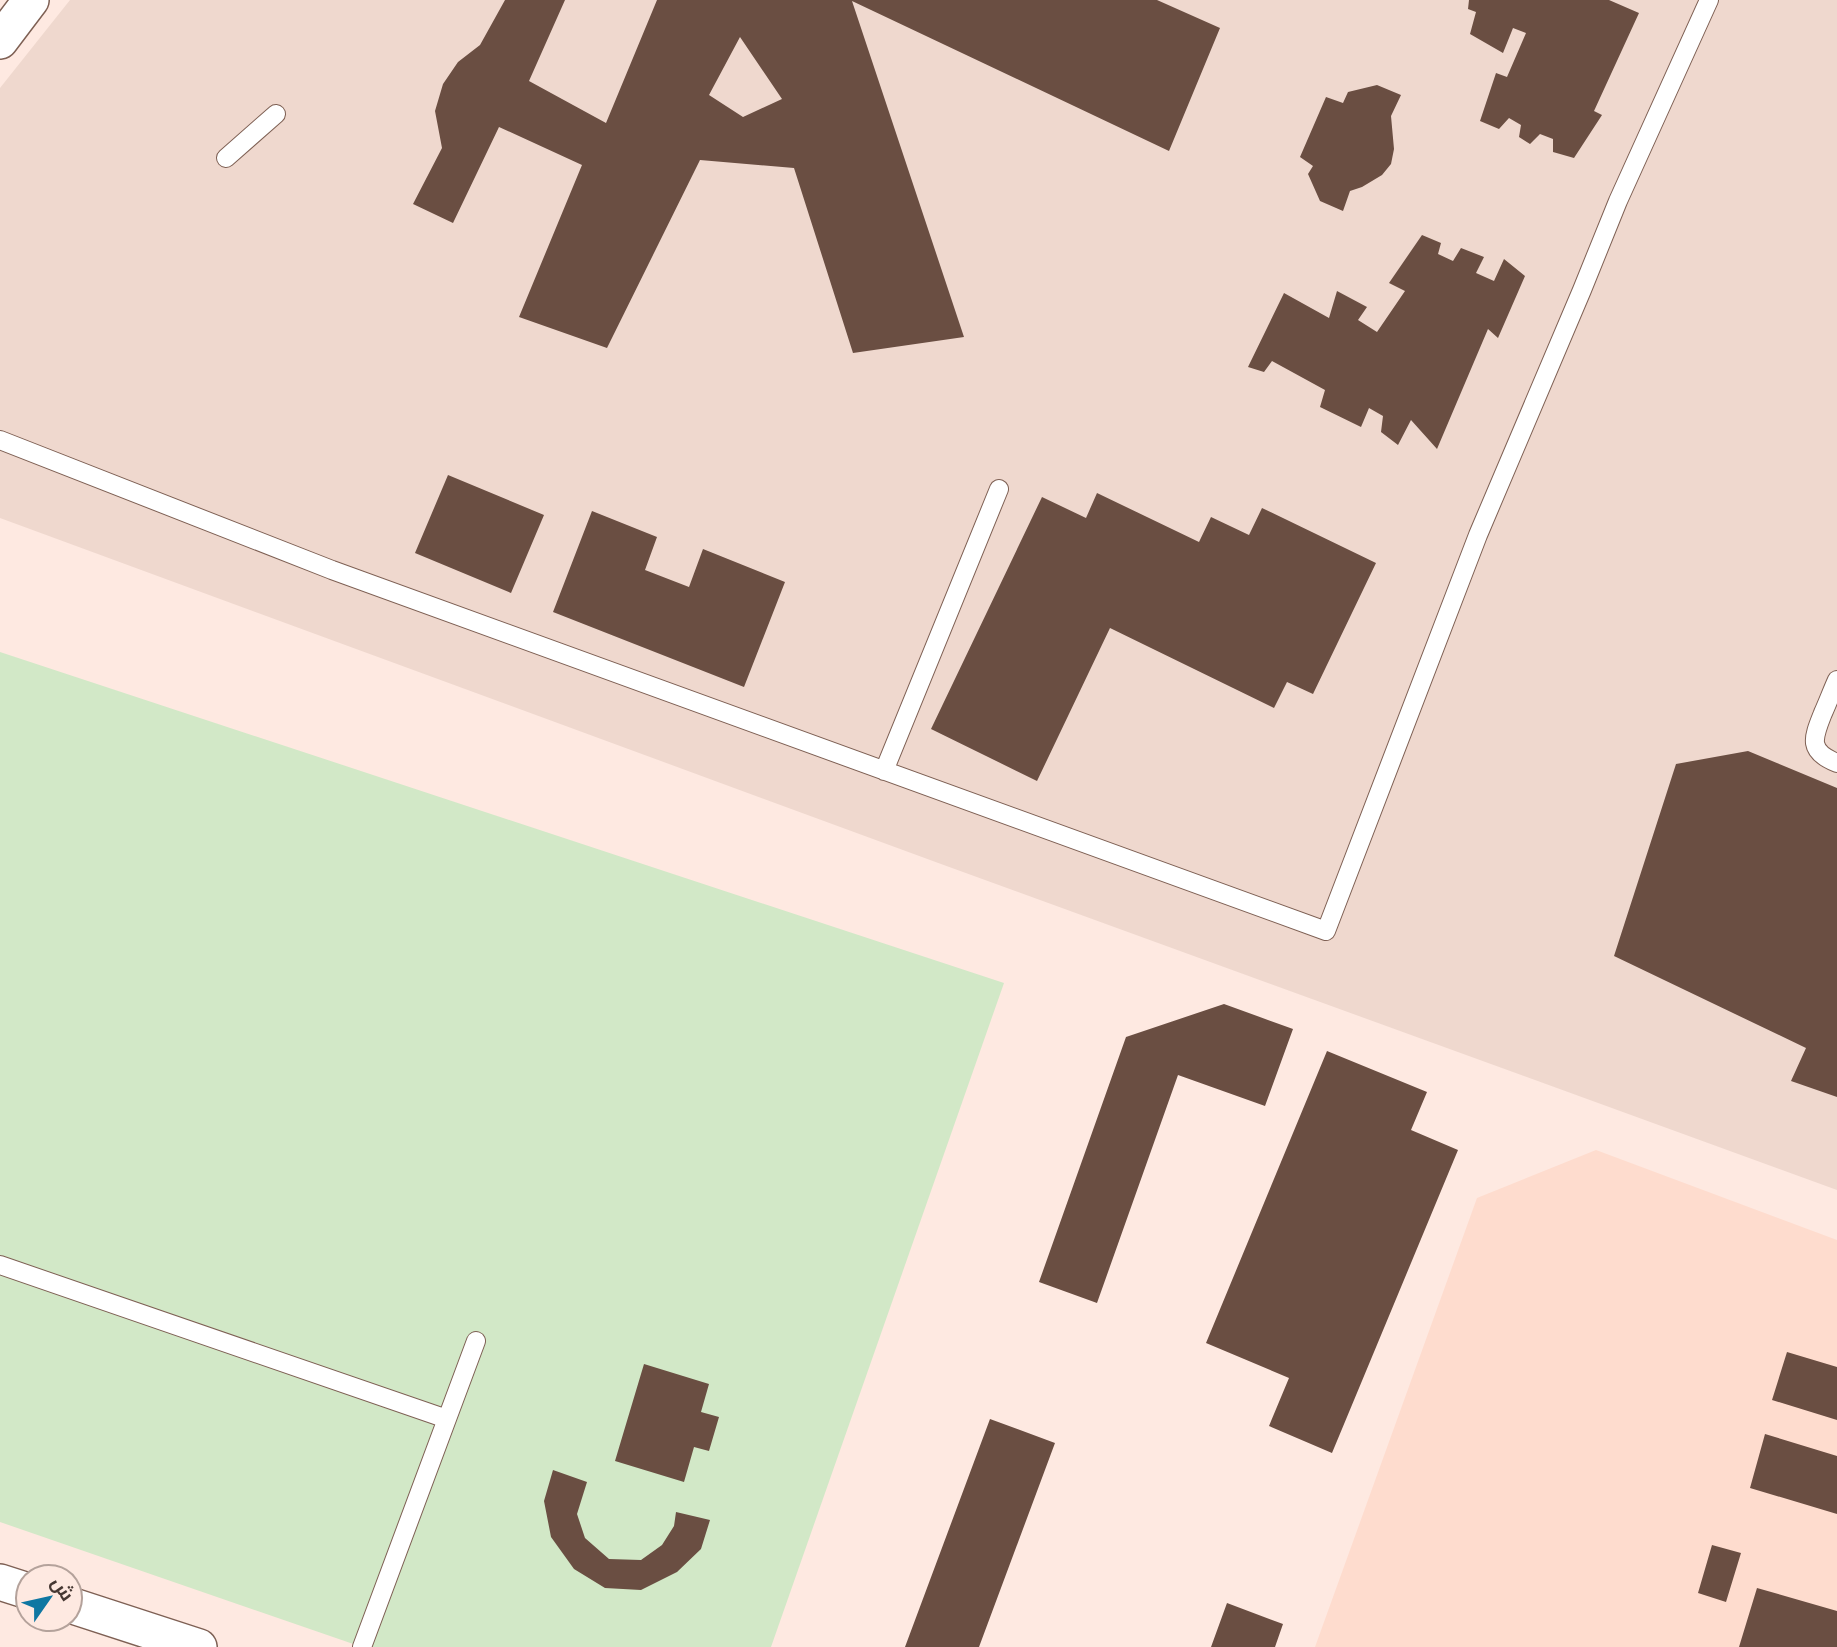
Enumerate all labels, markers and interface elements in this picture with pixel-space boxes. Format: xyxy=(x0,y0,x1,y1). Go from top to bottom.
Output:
north arrow xyxy=(14,1563,84,1633)
text: ش xyxy=(45,1571,81,1606)

